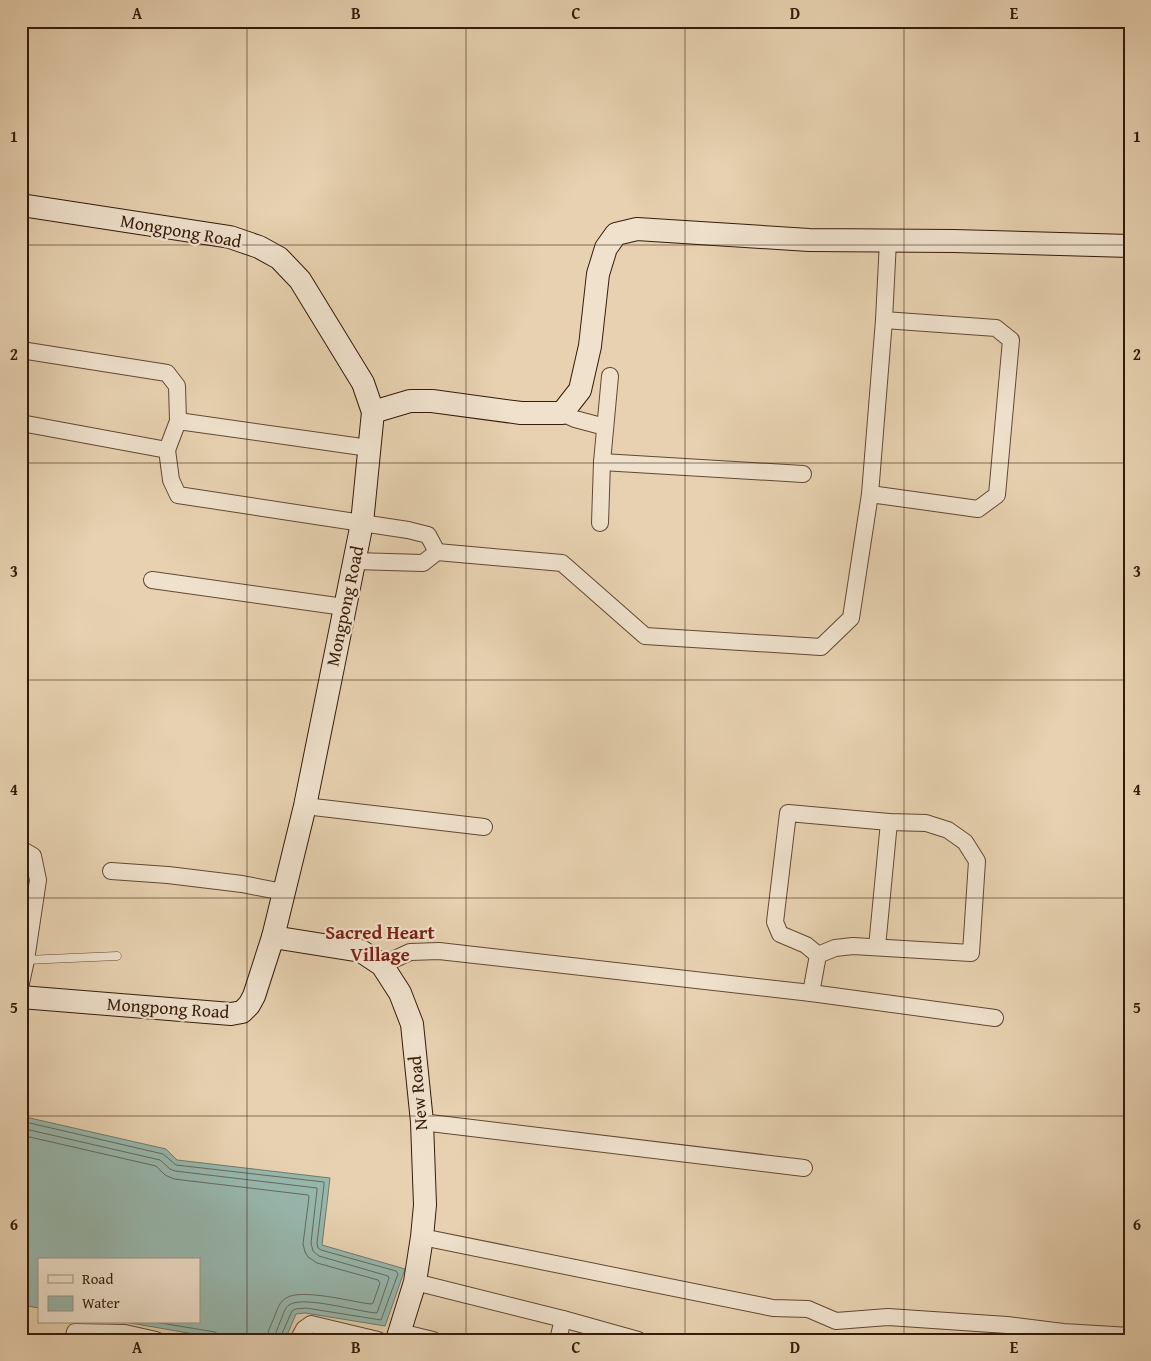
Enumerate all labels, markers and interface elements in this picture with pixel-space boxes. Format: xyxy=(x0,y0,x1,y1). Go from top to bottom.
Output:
text: A xyxy=(132,1,143,25)
text: B xyxy=(351,1,361,25)
text: C xyxy=(571,1,581,25)
text: D xyxy=(790,1,800,25)
text: E xyxy=(1010,1,1019,25)
text: 1 xyxy=(10,124,18,148)
text: 1 xyxy=(1133,124,1141,148)
street label: Mongpong Road xyxy=(118,207,244,255)
text: 2 xyxy=(10,342,18,366)
text: 2 xyxy=(1133,342,1141,366)
street label: Mongpong Road xyxy=(319,543,371,669)
text: 3 xyxy=(10,559,18,583)
text: 3 xyxy=(1133,559,1141,583)
text: 4 xyxy=(10,777,18,801)
text: 4 xyxy=(1133,777,1141,801)
district label: Sacred Heart Village xyxy=(325,918,436,968)
street label: Mongpong Road xyxy=(106,990,231,1025)
text: 5 xyxy=(10,995,18,1019)
text: 5 xyxy=(1133,995,1141,1019)
street label: New Road xyxy=(401,1054,434,1131)
text: 6 xyxy=(10,1212,18,1236)
text: 6 xyxy=(1133,1212,1141,1236)
legend xyxy=(38,1258,200,1324)
text: Road xyxy=(82,1268,113,1289)
text: Water xyxy=(82,1292,120,1313)
text: A xyxy=(132,1335,143,1359)
text: B xyxy=(351,1335,361,1359)
text: C xyxy=(571,1335,581,1359)
text: D xyxy=(790,1335,800,1359)
text: E xyxy=(1010,1335,1019,1359)

